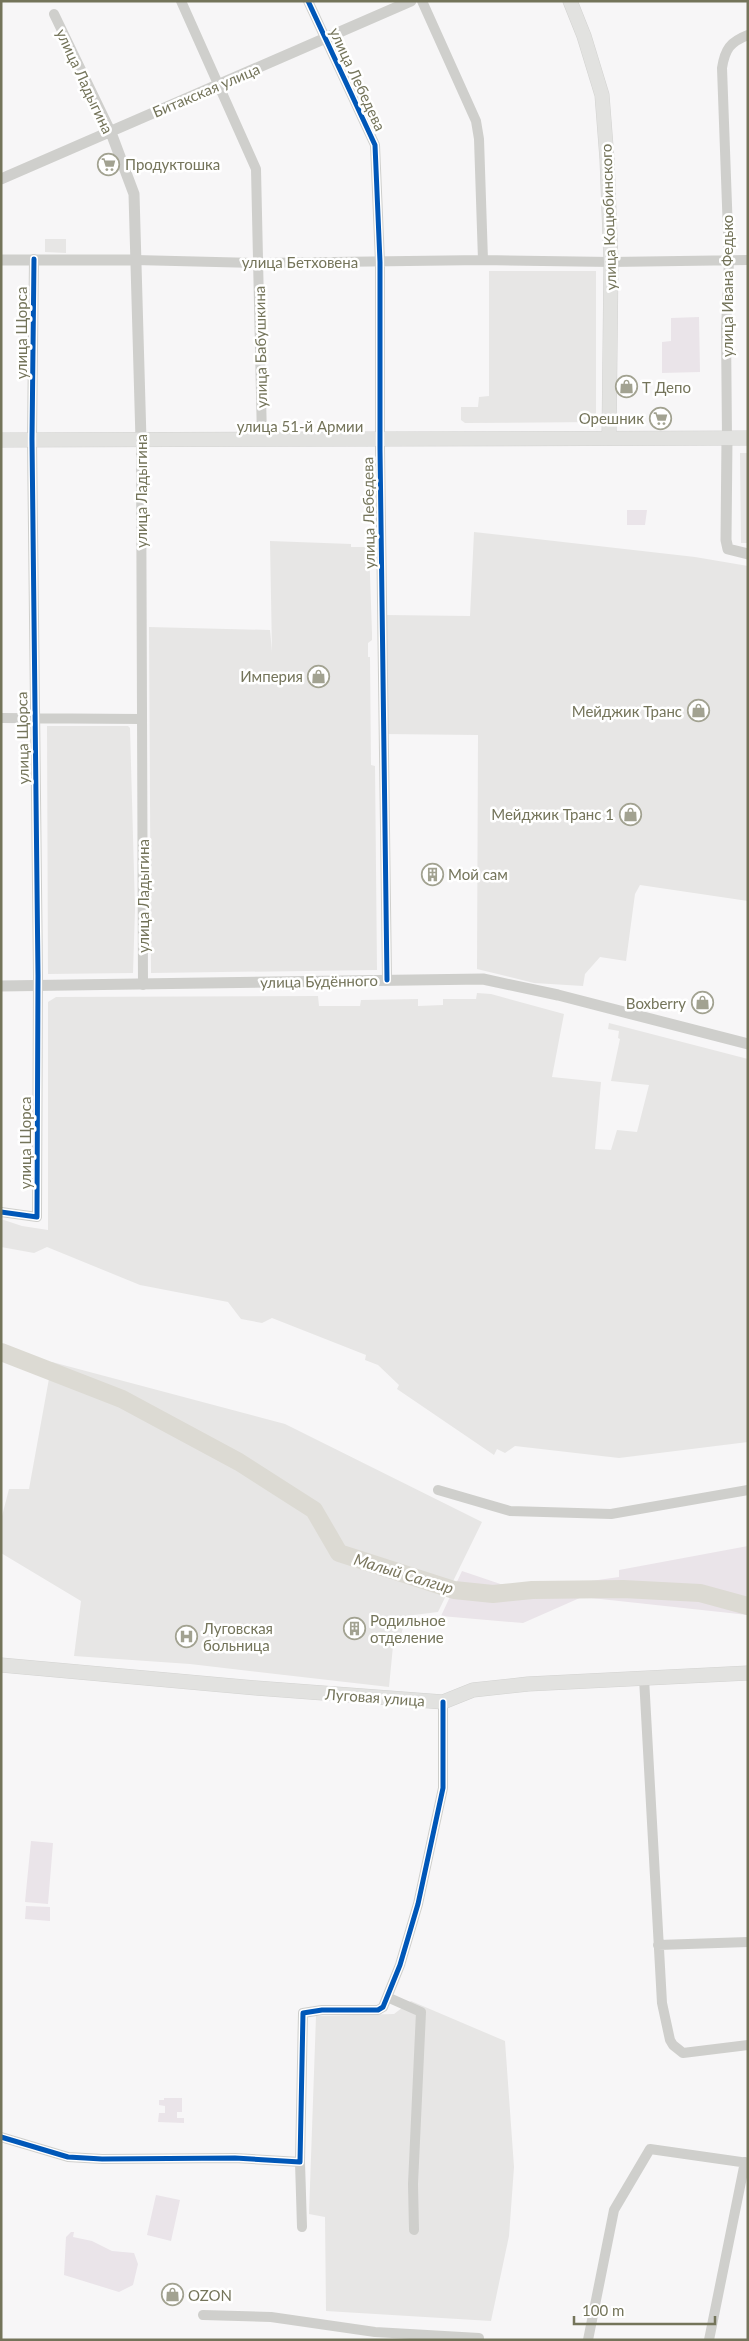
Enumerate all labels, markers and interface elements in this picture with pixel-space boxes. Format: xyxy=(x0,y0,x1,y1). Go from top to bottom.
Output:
street label: улица Лебедева xyxy=(326,24,390,134)
street label: улица Ладыгина xyxy=(53,26,117,136)
street label: Битакская улица xyxy=(150,59,262,121)
street label: улица Коцюбинского xyxy=(596,143,620,291)
supermarket icon: Продуктошка xyxy=(97,152,121,176)
place label: Продуктошка xyxy=(125,155,220,173)
street label: улица Ивана Федько xyxy=(718,215,736,357)
street label: улица Бетховена xyxy=(242,253,358,271)
street label: улица Бабушкина xyxy=(250,286,270,408)
street label: улица Щорса xyxy=(12,287,30,379)
shop icon: Т Депо xyxy=(614,375,638,399)
place label: Т Депо xyxy=(642,378,691,396)
supermarket icon: Орешник xyxy=(648,406,672,430)
place label: Орешник xyxy=(579,409,644,427)
street label: улица 51-й Армии xyxy=(237,417,363,435)
street label: улица Ладыгина xyxy=(132,434,150,548)
street label: улица Лебедева xyxy=(358,457,378,569)
shop icon: Империя xyxy=(307,664,331,688)
place label: Империя xyxy=(240,667,303,685)
street label: улица Щорса xyxy=(12,691,32,785)
shop icon: Мейджик Транс xyxy=(686,699,710,723)
place label: Мейджик Транс xyxy=(572,702,682,720)
shop icon: Мейджик Транс 1 xyxy=(618,802,642,826)
place label: Мейджик Транс 1 xyxy=(491,805,614,823)
street label: улица Ладыгина xyxy=(134,839,152,953)
building icon: Мой сам xyxy=(420,862,444,886)
place label: Мой сам xyxy=(448,865,508,883)
street label: улица Будённого xyxy=(260,971,378,991)
shop icon: Boxberry xyxy=(690,991,714,1015)
place label: Boxberry xyxy=(626,994,686,1012)
street label: улица Щорса xyxy=(16,1097,34,1189)
water label: Малый Салгир xyxy=(352,1549,456,1597)
place label: Родильное отделение xyxy=(370,1611,446,1646)
building icon: Родильное отделение xyxy=(342,1617,366,1641)
place label: Луговская больница xyxy=(202,1619,273,1654)
hospital icon: Луговская больница xyxy=(175,1625,199,1649)
street label: Луговая улица xyxy=(324,1684,425,1709)
shop icon: OZON xyxy=(160,2283,184,2307)
place label: OZON xyxy=(188,2286,232,2304)
scale bar xyxy=(574,2294,715,2326)
text: 100 m xyxy=(582,2301,624,2319)

